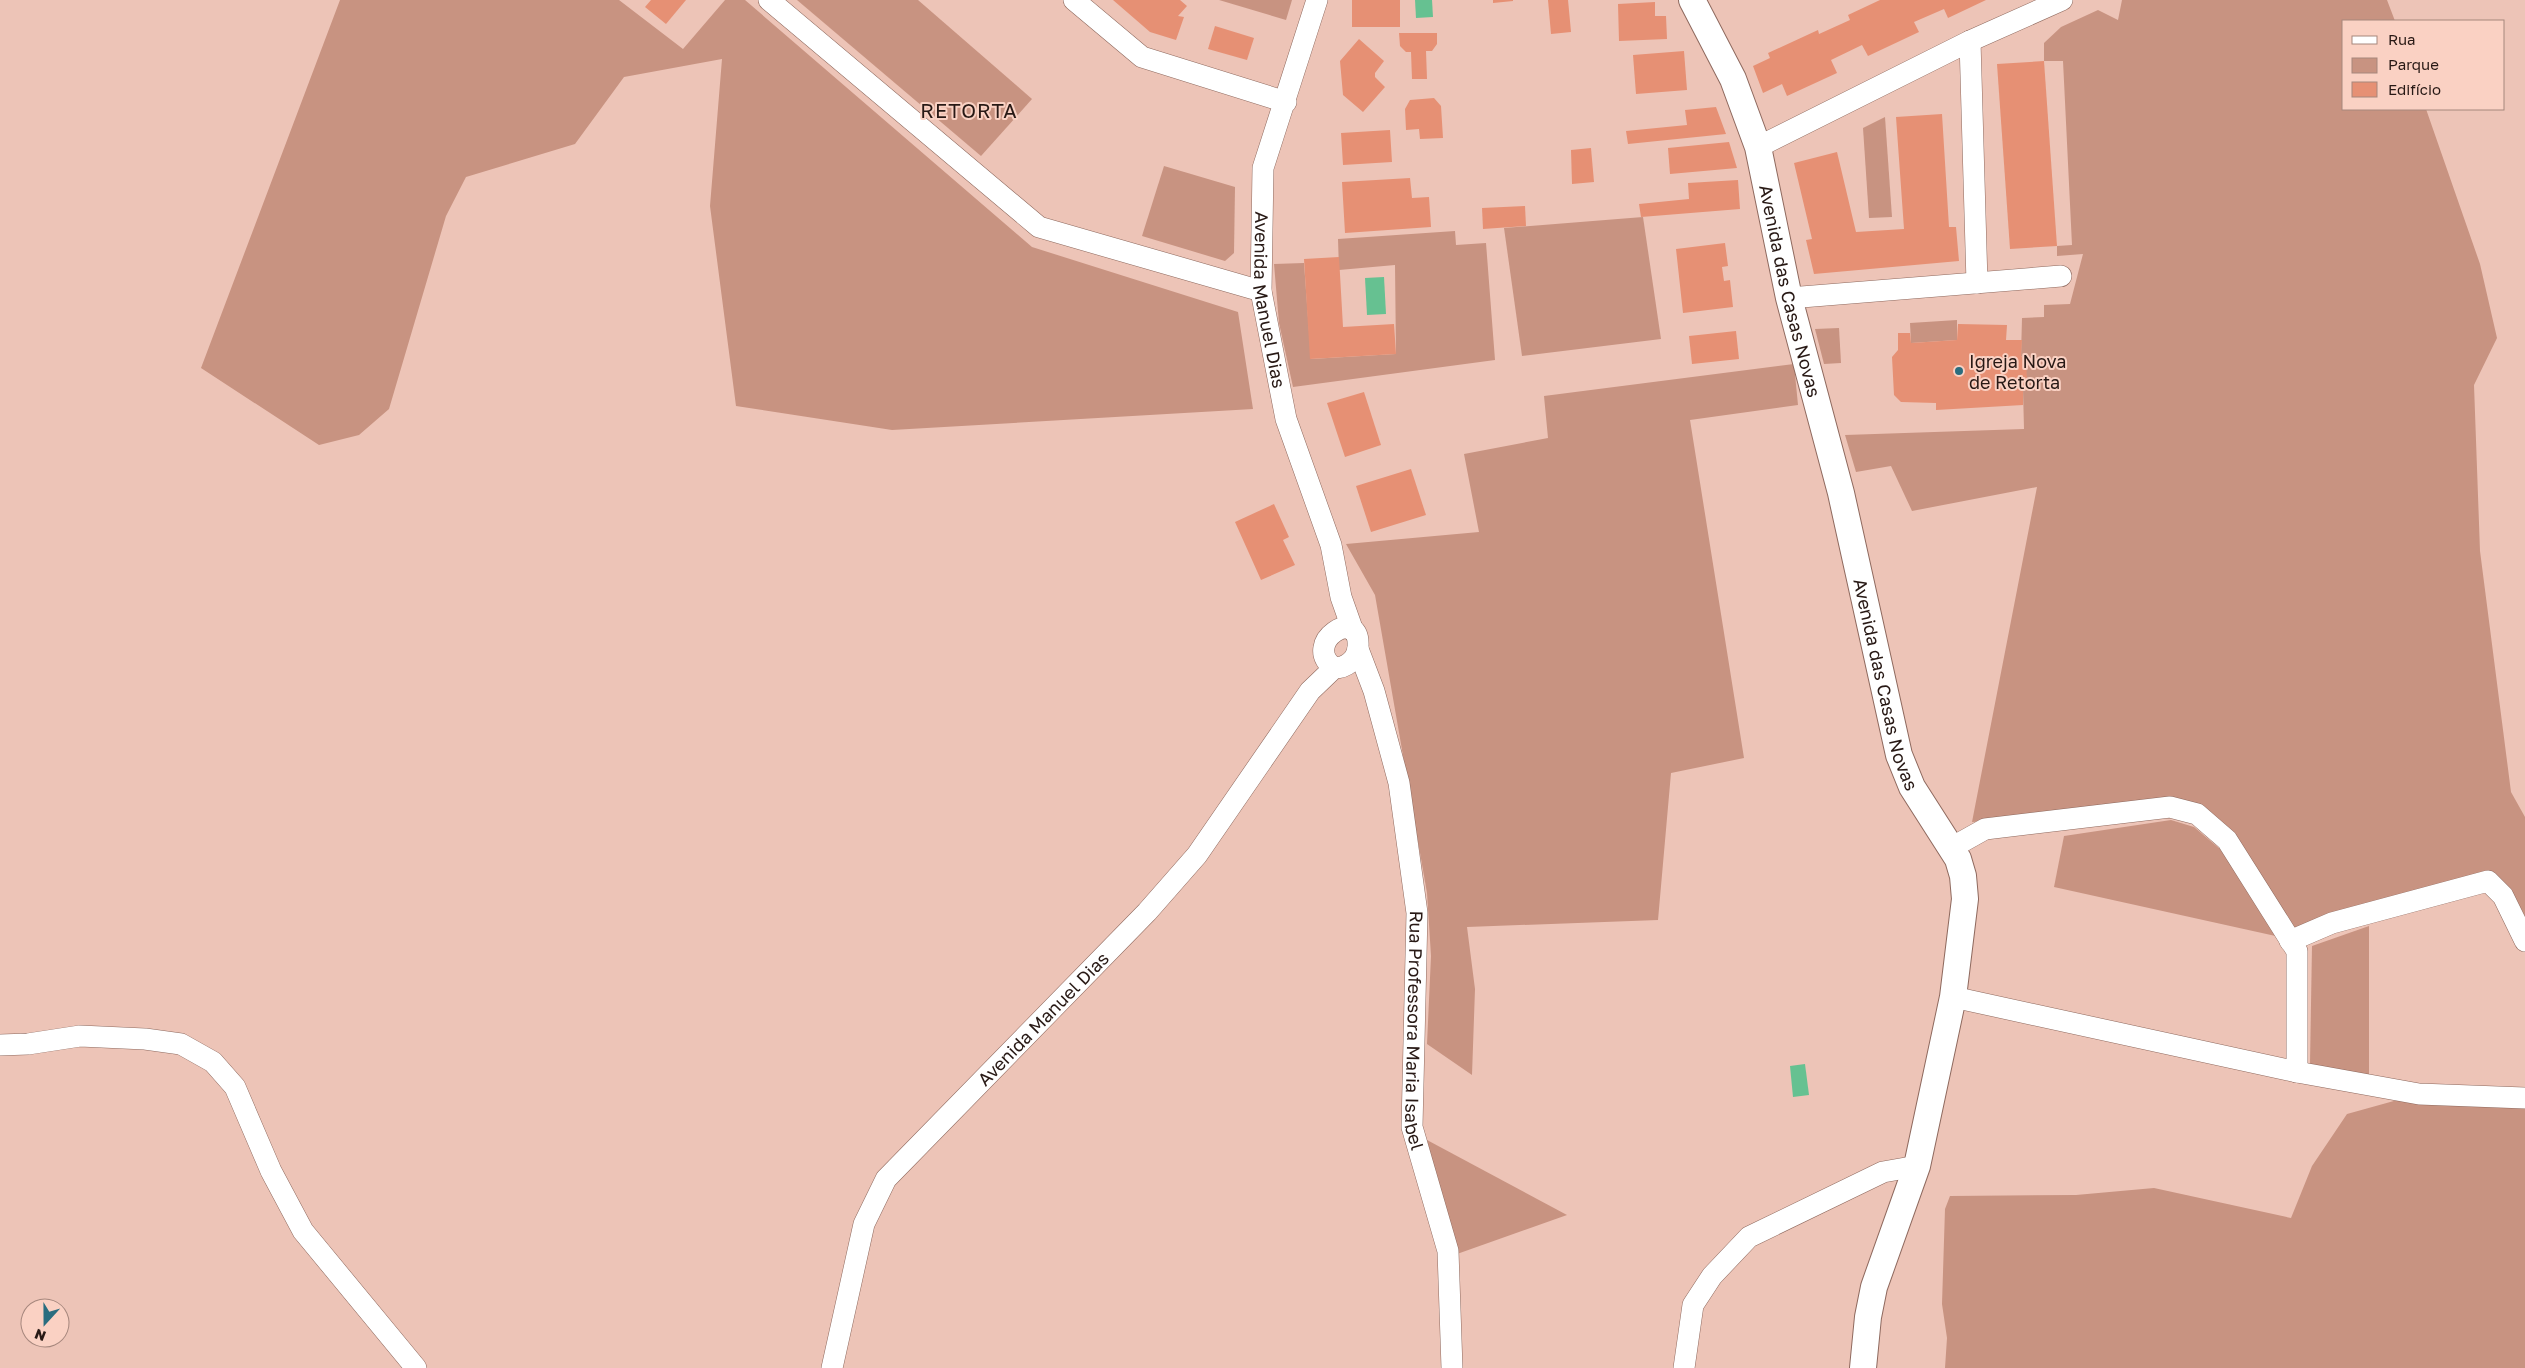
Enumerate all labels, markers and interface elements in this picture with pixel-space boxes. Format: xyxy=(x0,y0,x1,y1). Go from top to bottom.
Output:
legend xyxy=(2342,20,2505,110)
text: Rua xyxy=(2388,30,2415,48)
text: Parque xyxy=(2388,55,2439,73)
text: Edifício xyxy=(2388,80,2441,98)
district label: RETORTA xyxy=(920,98,1018,122)
street label: Avenida das Casas Novas xyxy=(1755,183,1826,400)
street label: Avenida Manuel Dias xyxy=(1249,211,1291,390)
place label: Igreja Nova de Retorta xyxy=(1969,350,2066,393)
marker: Igreja Nova de Retorta xyxy=(1953,365,1965,377)
street label: Avenida das Casas Novas xyxy=(1849,576,1923,794)
street label: Rua Professora Maria Isabel xyxy=(1400,910,1429,1153)
street label: Avenida Manuel Dias xyxy=(973,947,1113,1090)
north arrow xyxy=(20,1298,70,1348)
text: N xyxy=(32,1326,48,1345)

